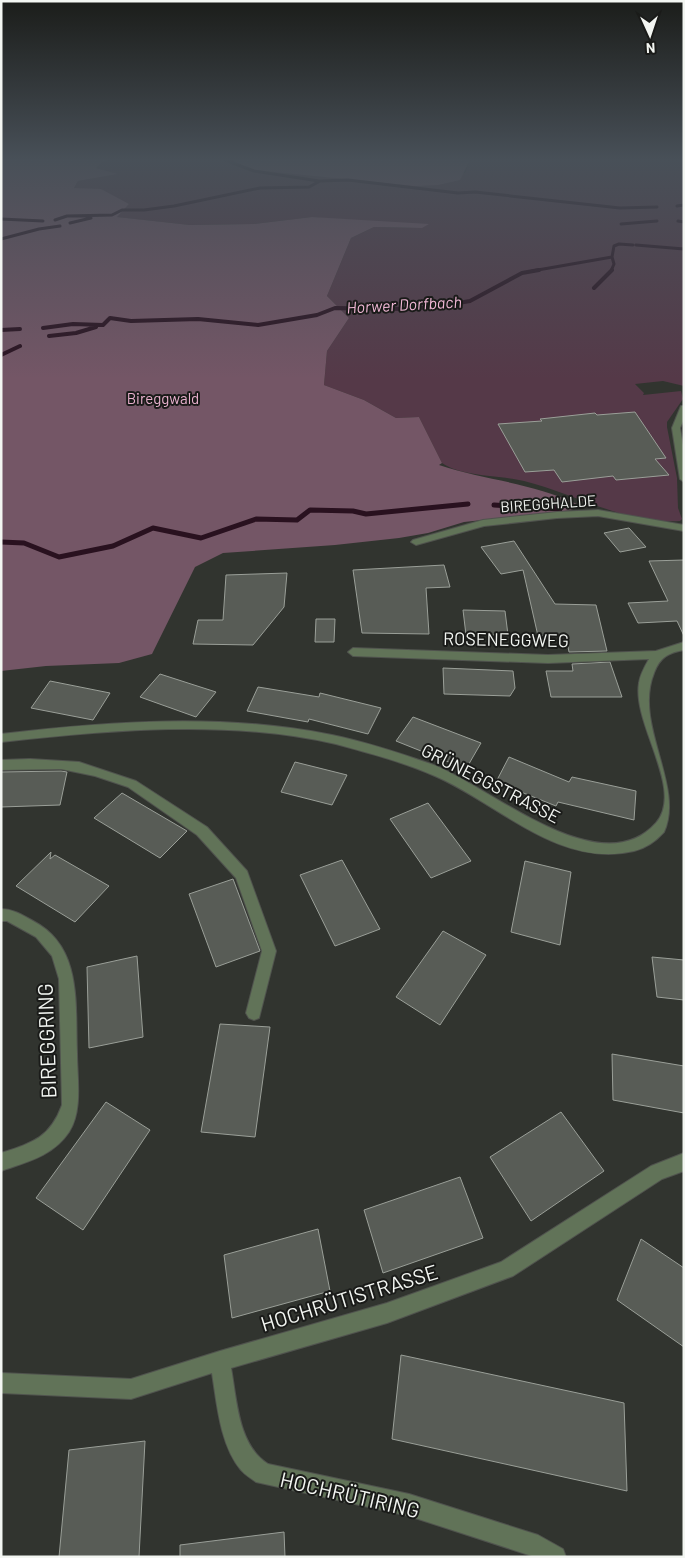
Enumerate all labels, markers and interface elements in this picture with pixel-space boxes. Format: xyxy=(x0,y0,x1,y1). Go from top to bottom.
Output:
north arrow xyxy=(625,10,675,60)
text: N xyxy=(646,40,656,57)
water label: Horwer Dorfbach xyxy=(346,291,462,317)
park label: Bireggwald xyxy=(127,389,199,407)
street label: BIREGGHALDE xyxy=(500,491,596,515)
street label: ROSENEGGWEG xyxy=(443,627,569,651)
street label: GRÜNEGGSTRASSE xyxy=(418,739,564,827)
street label: BIREGGRING xyxy=(31,983,61,1099)
street label: HOCHRÜTISTRASSE xyxy=(257,1258,441,1336)
street label: HOCHRÜTIRING xyxy=(278,1466,422,1522)

